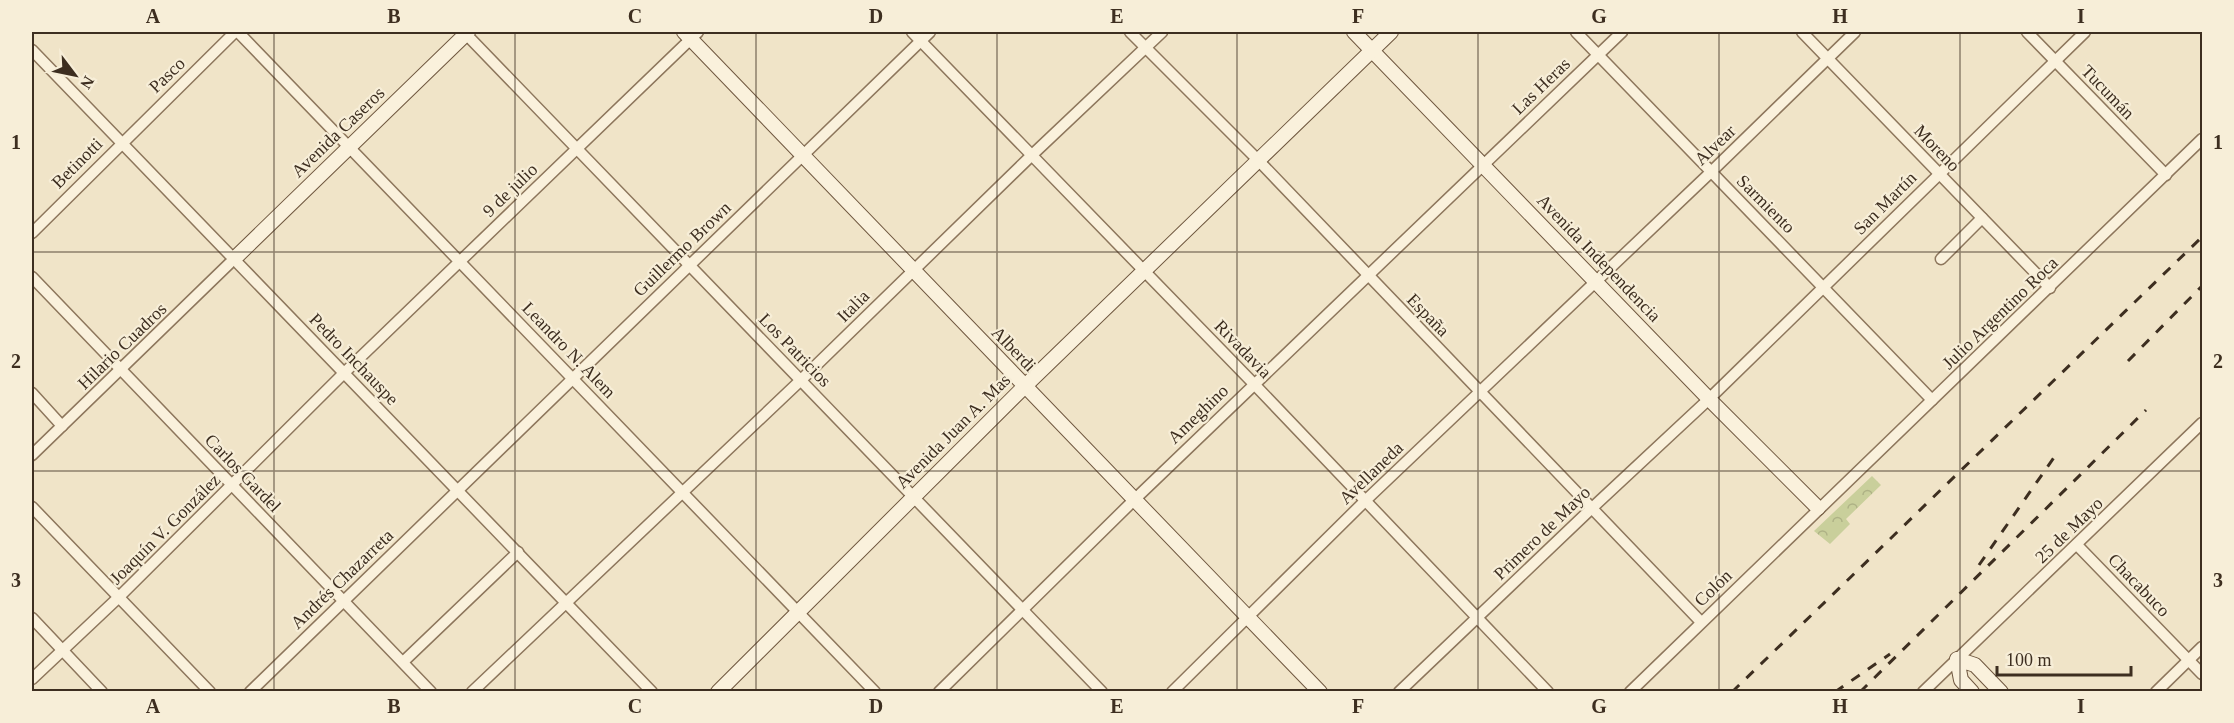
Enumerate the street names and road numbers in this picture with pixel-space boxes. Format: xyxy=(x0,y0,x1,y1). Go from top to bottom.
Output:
street label: Pasco xyxy=(145,53,189,97)
street label: Las Heras xyxy=(1508,54,1574,118)
street label: Tucumán xyxy=(2077,61,2139,123)
street label: Avenida Caseros xyxy=(287,83,389,181)
street label: Alvear xyxy=(1690,121,1740,169)
street label: Moreno xyxy=(1910,121,1964,175)
street label: Betinotti xyxy=(48,134,106,192)
street label: 9 de julio xyxy=(479,159,541,221)
street label: San Martín xyxy=(1849,167,1921,239)
street label: Sarmiento xyxy=(1733,171,1799,237)
street label: Avenida Independencia xyxy=(1533,190,1665,326)
street label: Guillermo Brown xyxy=(629,198,735,300)
street label: Julio Argentino Roca xyxy=(1938,253,2062,373)
street label: Italia xyxy=(833,286,873,326)
street label: España xyxy=(1403,289,1453,341)
street label: Leandro N. Alem xyxy=(518,298,620,402)
street label: Hilario Cuadros xyxy=(74,299,170,393)
street label: Pedro Inchauspe xyxy=(305,309,403,409)
street label: Los Patricios xyxy=(755,309,835,391)
street label: Rivadavia xyxy=(1210,316,1276,382)
street label: Alberdi xyxy=(988,322,1040,376)
street label: Avenida Juan A. Mas xyxy=(892,370,1014,492)
street label: Ameghino xyxy=(1164,380,1232,448)
street label: Carlos Gardel xyxy=(201,430,285,516)
street label: Avellaneda xyxy=(1335,438,1407,508)
street label: Joaquín V. González xyxy=(106,470,224,588)
street label: Primero de Mayo xyxy=(1490,482,1594,584)
street label: 25 de Mayo xyxy=(2031,493,2107,567)
street label: Andrés Chazarreta xyxy=(287,525,397,633)
street label: Chacabuco xyxy=(2104,549,2174,621)
street label: Colón xyxy=(1690,566,1736,610)

